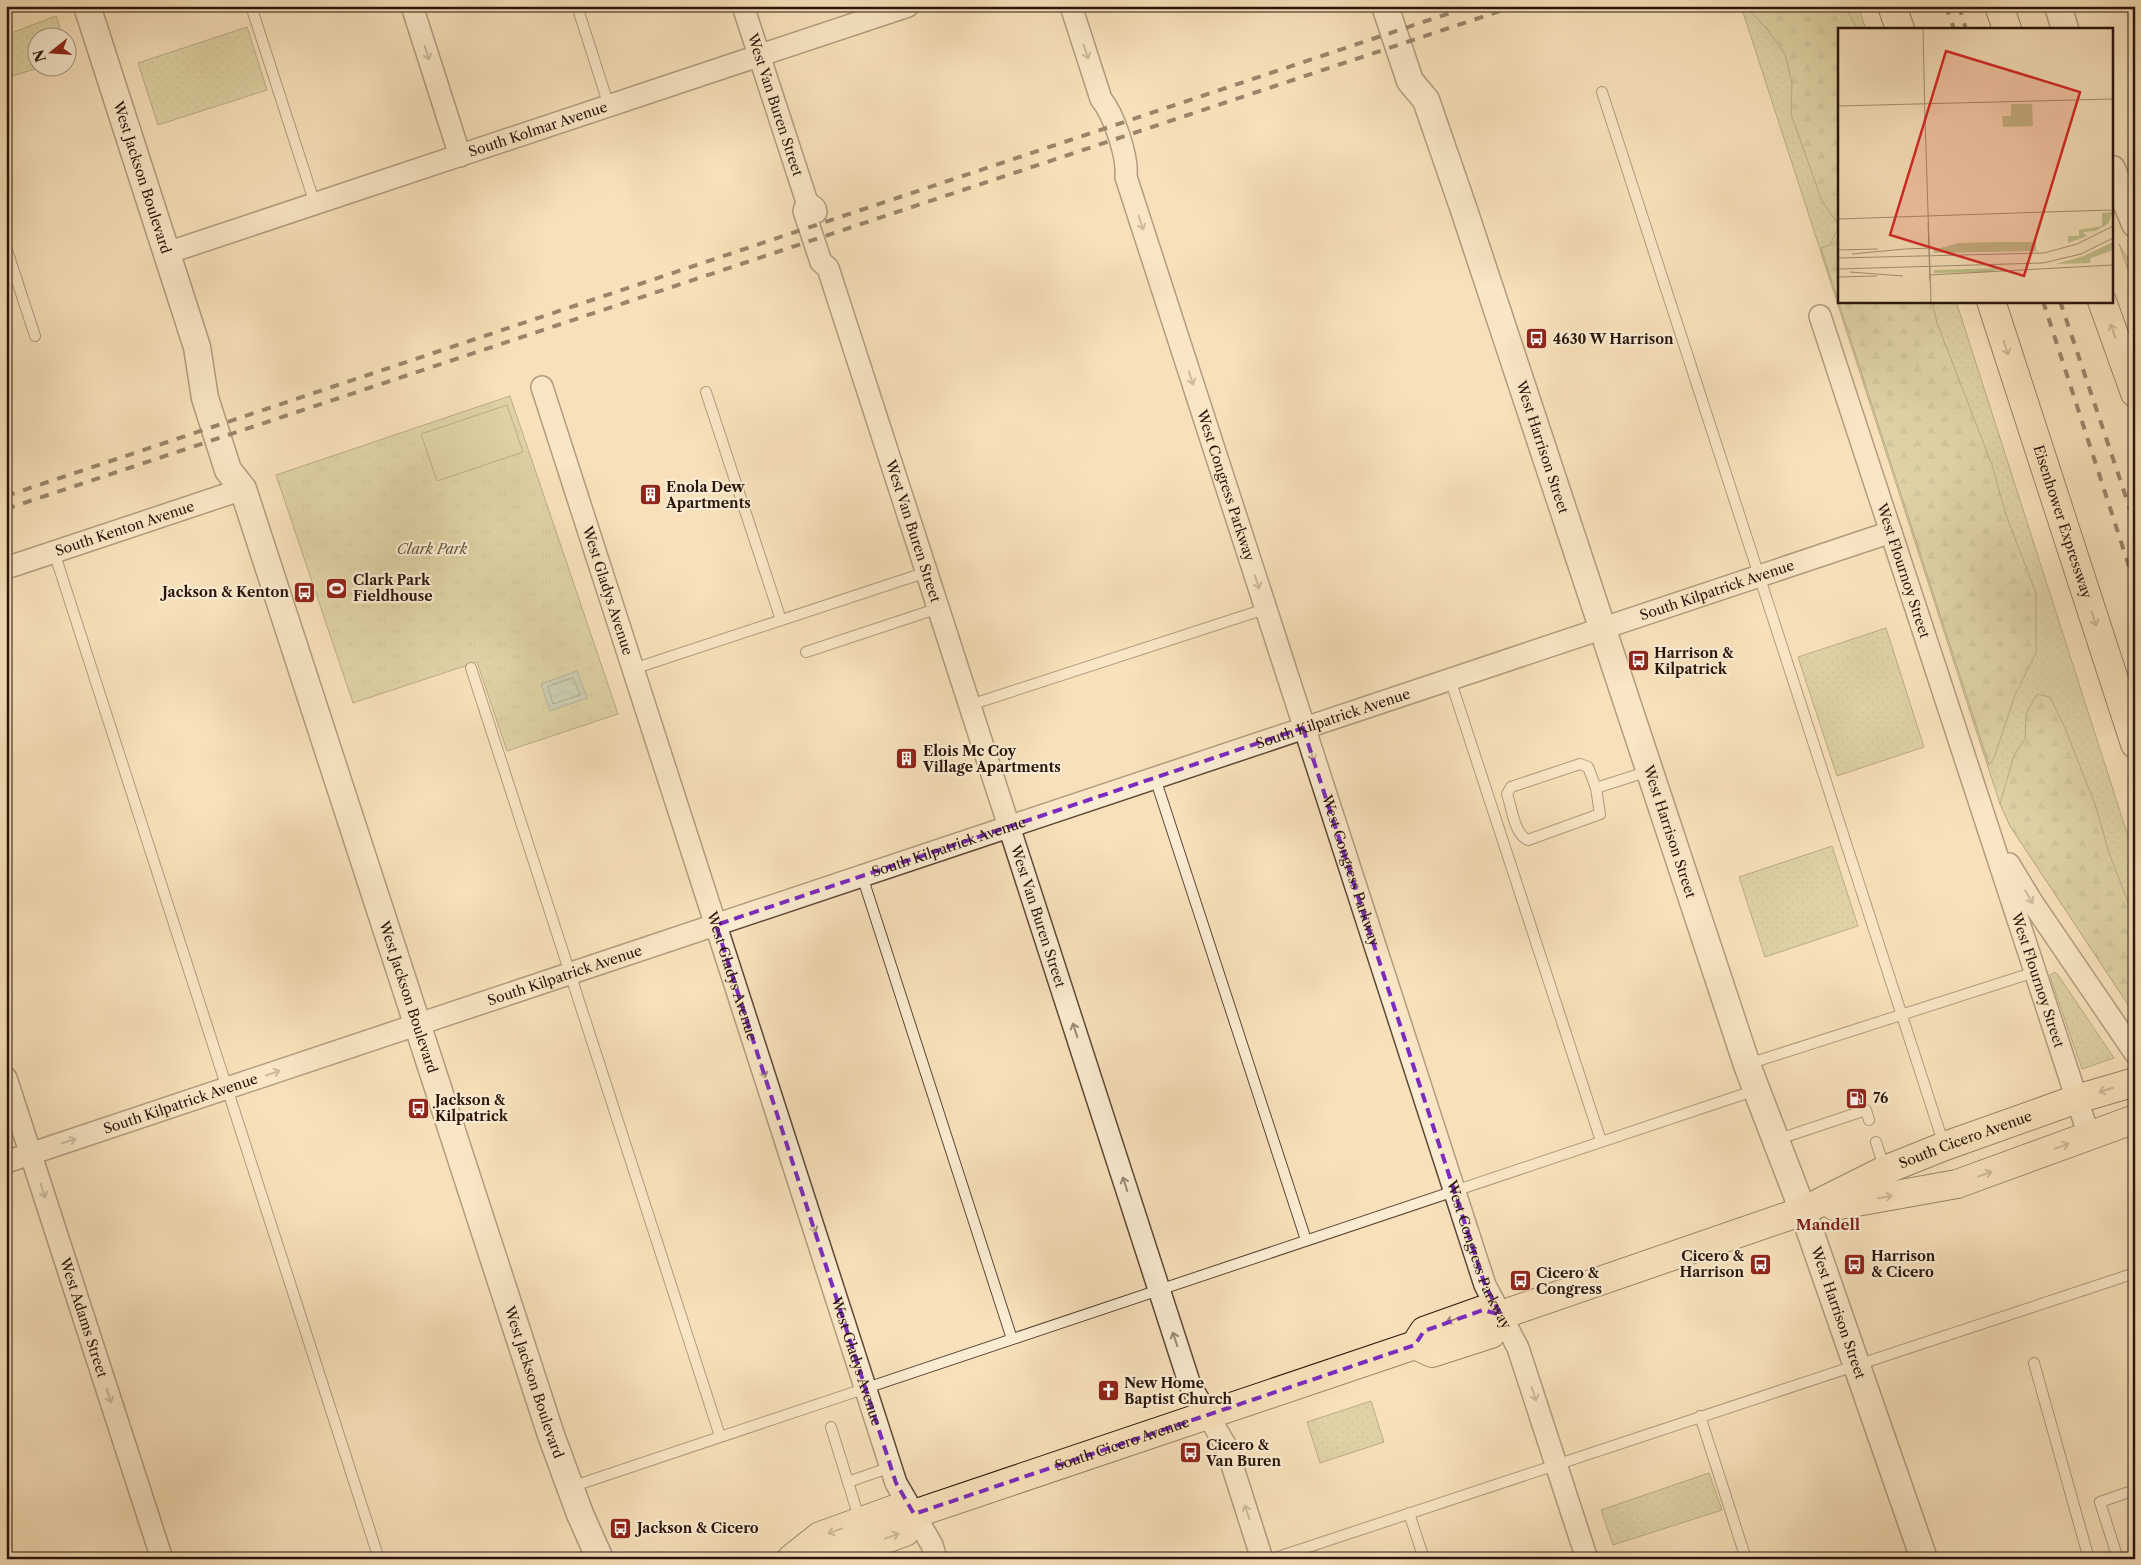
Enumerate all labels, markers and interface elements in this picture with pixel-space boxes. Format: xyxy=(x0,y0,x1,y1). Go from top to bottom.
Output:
north arrow xyxy=(28,28,78,78)
inset map xyxy=(1838,28,2114,302)
street label: West Van Buren Street xyxy=(743,30,807,179)
one-way arrow xyxy=(422,44,432,60)
one-way arrow xyxy=(1081,44,1091,60)
text: N xyxy=(29,47,50,64)
street label: West Jackson Boulevard xyxy=(109,98,175,256)
street label: South Kolmar Avenue xyxy=(466,98,610,161)
one-way arrow xyxy=(1137,215,1146,230)
one-way arrow xyxy=(2108,324,2117,339)
bus stop icon: 4630 W Harrison xyxy=(1525,327,1549,351)
place label: 4630 W Harrison xyxy=(1553,330,1674,348)
one-way arrow xyxy=(2002,339,2011,355)
one-way arrow xyxy=(1186,369,1196,385)
street label: West Harrison Street xyxy=(1512,377,1573,516)
street label: West Congress Parkway xyxy=(1193,406,1259,563)
street label: Eisenhower Expressway xyxy=(2029,443,2096,601)
street label: West Van Buren Street xyxy=(881,456,945,605)
place label: Enola Dew Apartments xyxy=(665,478,751,512)
building icon: Enola Dew Apartments xyxy=(638,483,662,507)
street label: South Kenton Avenue xyxy=(53,497,197,560)
street label: West Flournoy Street xyxy=(1873,500,1934,640)
street label: West Gladys Avenue xyxy=(578,523,637,658)
park label: Clark Park xyxy=(397,540,468,558)
street label: South Kilpatrick Avenue xyxy=(1637,556,1797,624)
place label: Clark Park Fieldhouse xyxy=(353,571,433,605)
one-way arrow xyxy=(1252,574,1262,590)
sports icon: Clark Park Fieldhouse xyxy=(325,576,349,600)
bus stop icon: Jackson & Kenton xyxy=(293,580,317,604)
place label: Jackson & Kenton xyxy=(159,583,289,601)
one-way arrow xyxy=(2090,610,2099,626)
place label: Harrison & Kilpatrick xyxy=(1654,644,1734,678)
bus stop icon: Harrison & Kilpatrick xyxy=(1626,649,1650,673)
street label: South Kilpatrick Avenue xyxy=(1253,684,1413,753)
place label: Elois Mc Coy Village Apartments xyxy=(922,742,1061,776)
one-way arrow xyxy=(1308,745,1317,761)
building icon: Elois Mc Coy Village Apartments xyxy=(895,747,919,771)
street label: West Harrison Street xyxy=(1639,762,1700,900)
street label: West Congress Parkway xyxy=(1318,792,1384,949)
street label: South Kilpatrick Avenue xyxy=(869,813,1028,881)
street label: West Van Buren Street xyxy=(1006,842,1070,990)
one-way arrow xyxy=(2024,889,2034,903)
street label: West Gladys Avenue xyxy=(703,908,762,1043)
street label: West Flournoy Street xyxy=(2007,910,2068,1050)
street label: West Jackson Boulevard xyxy=(375,918,442,1076)
street label: South Kilpatrick Avenue xyxy=(485,941,644,1009)
one-way arrow xyxy=(1070,1022,1080,1038)
one-way arrow xyxy=(759,1063,768,1078)
one-way arrow xyxy=(265,1068,280,1077)
street label: South Kilpatrick Avenue xyxy=(101,1069,260,1138)
fuel station icon: 76 xyxy=(1845,1086,1869,1110)
one-way arrow xyxy=(2098,1086,2114,1096)
place label: 76 xyxy=(1873,1089,1888,1107)
place label: Jackson & Kilpatrick xyxy=(432,1091,509,1125)
bus stop icon: Jackson & Kilpatrick xyxy=(407,1096,431,1120)
street label: South Cicero Avenue xyxy=(1896,1107,2034,1173)
one-way arrow xyxy=(61,1136,76,1145)
one-way arrow xyxy=(2053,1141,2069,1150)
one-way arrow xyxy=(1976,1169,1992,1178)
one-way arrow xyxy=(1120,1177,1129,1193)
street label: West Congress Parkway xyxy=(1442,1177,1515,1332)
one-way arrow xyxy=(38,1183,48,1199)
one-way arrow xyxy=(1877,1191,1893,1201)
district label: Mandell xyxy=(1796,1215,1860,1234)
one-way arrow xyxy=(809,1217,818,1233)
street label: West Harrison Street xyxy=(1807,1243,1870,1381)
place label: Cicero & Harrison xyxy=(1680,1247,1745,1281)
place label: Harrison & Cicero xyxy=(1871,1247,1936,1281)
bus stop icon: Cicero & Harrison xyxy=(1748,1252,1772,1276)
bus stop icon: Harrison & Cicero xyxy=(1843,1252,1867,1276)
street label: West Adams Street xyxy=(56,1255,112,1380)
place label: Cicero & Congress xyxy=(1536,1264,1602,1298)
bus stop icon: Cicero & Congress xyxy=(1508,1269,1532,1293)
street label: West Gladys Avenue xyxy=(827,1294,886,1428)
street label: West Jackson Boulevard xyxy=(500,1303,568,1461)
one-way arrow xyxy=(1446,1316,1462,1325)
one-way arrow xyxy=(1170,1332,1179,1347)
place label: New Home Baptist Church xyxy=(1124,1374,1233,1408)
church icon: New Home Baptist Church xyxy=(1096,1379,1120,1403)
one-way arrow xyxy=(1529,1386,1539,1402)
one-way arrow xyxy=(105,1387,114,1403)
street label: South Cicero Avenue xyxy=(1053,1413,1192,1475)
place label: Cicero & Van Buren xyxy=(1205,1436,1281,1470)
bus stop icon: Cicero & Van Buren xyxy=(1178,1441,1202,1465)
one-way arrow xyxy=(1242,1505,1252,1521)
bus stop icon: Jackson & Cicero xyxy=(609,1516,633,1540)
place label: Jackson & Cicero xyxy=(634,1519,759,1537)
one-way arrow xyxy=(827,1527,843,1536)
one-way arrow xyxy=(884,1531,900,1541)

